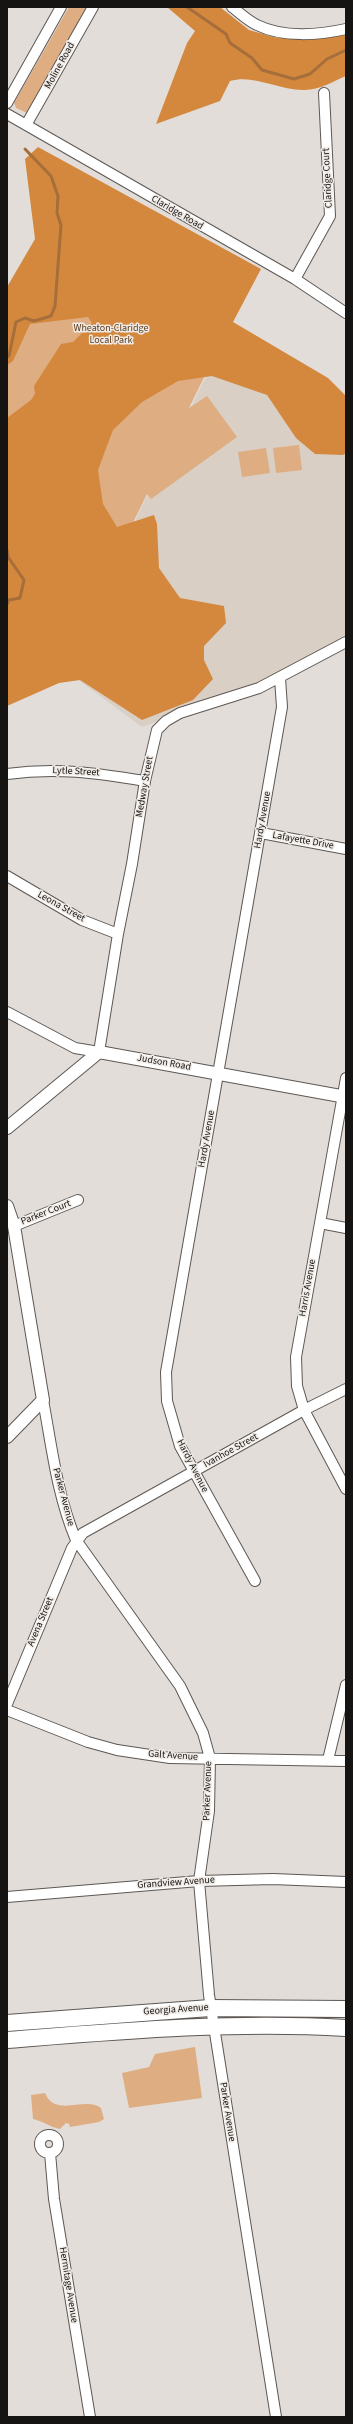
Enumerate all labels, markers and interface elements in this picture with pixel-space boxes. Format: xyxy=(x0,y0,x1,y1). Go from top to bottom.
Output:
street label: Moline Road xyxy=(42,41,78,91)
street label: Claridge Court xyxy=(320,148,336,208)
street label: Claridge Road xyxy=(149,193,205,233)
park label: Wheaton-Claridge Local Park xyxy=(74,323,148,346)
street label: Medway Street xyxy=(134,756,156,818)
street label: Lytle Street xyxy=(52,765,100,779)
street label: Hardy Avenue xyxy=(252,790,274,850)
street label: Lafayette Drive xyxy=(271,830,335,852)
street label: Leona Street xyxy=(35,889,87,925)
street label: Judson Road xyxy=(136,1052,192,1074)
street label: Hardy Avenue xyxy=(196,1109,218,1169)
street label: Parker Court xyxy=(19,1198,73,1228)
street label: Harris Avenue xyxy=(297,1258,319,1318)
street label: Ivanhoe Street xyxy=(202,1431,260,1471)
street label: Hardy Avenue xyxy=(173,1437,211,1495)
street label: Parker Avenue xyxy=(49,1467,77,1527)
street label: Avena Street xyxy=(25,1595,57,1649)
street label: Galt Avenue xyxy=(148,1748,198,1764)
street label: Parker Avenue xyxy=(201,1761,215,1821)
street label: Grandview Avenue xyxy=(137,1874,215,1892)
street label: Georgia Avenue xyxy=(143,2002,209,2018)
street label: Parker Avenue xyxy=(216,2082,238,2142)
street label: Hermitage Avenue xyxy=(56,2246,80,2324)

